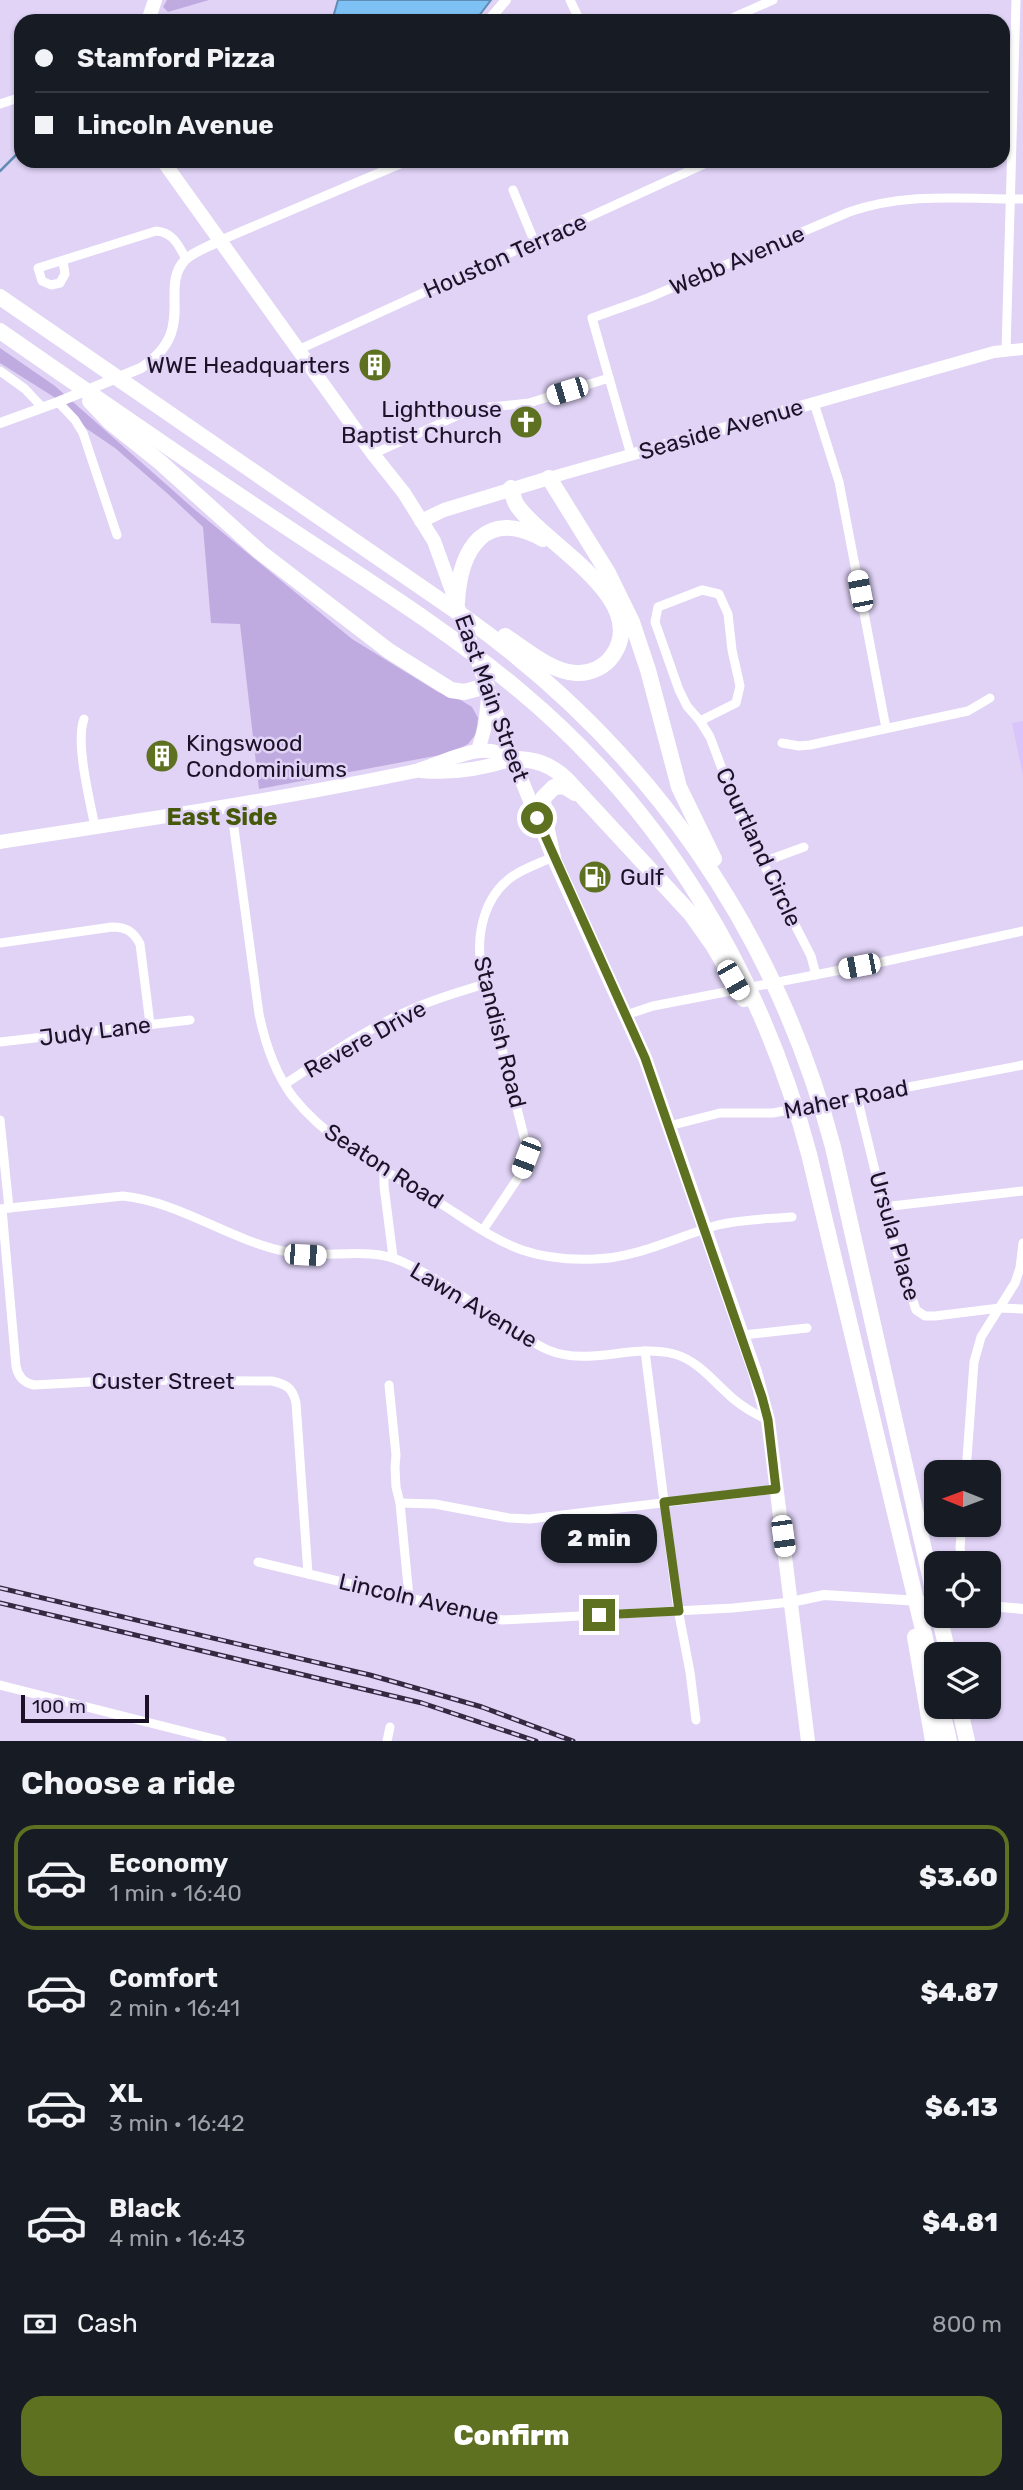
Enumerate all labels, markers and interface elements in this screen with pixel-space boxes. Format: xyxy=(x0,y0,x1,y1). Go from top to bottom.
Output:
text: Stamford Pizza xyxy=(77,43,275,74)
text: Lincoln Avenue xyxy=(77,110,274,141)
street label: Houston Terrace xyxy=(419,207,591,305)
street label: Webb Avenue xyxy=(665,219,809,301)
building icon: WWE Headquarters xyxy=(356,346,394,384)
place label: WWE Headquarters xyxy=(147,351,350,379)
car xyxy=(544,375,591,407)
street label: Seaside Avenue xyxy=(636,392,806,466)
place label: Lighthouse Baptist Church xyxy=(341,395,502,449)
church icon: Lighthouse Baptist Church xyxy=(507,403,545,441)
car xyxy=(846,568,875,614)
street label: East Main Street xyxy=(449,611,535,785)
place label: Kingswood Condominiums xyxy=(186,729,347,783)
building icon: Kingswood Condominiums xyxy=(143,737,181,775)
street label: Courtland Circle xyxy=(710,763,808,931)
route start xyxy=(521,802,553,834)
district label: East Side xyxy=(166,803,278,831)
fuel station icon: Gulf xyxy=(576,858,614,896)
place label: Gulf xyxy=(620,863,664,891)
car xyxy=(837,952,882,980)
street label: Standish Road xyxy=(468,953,532,1111)
car xyxy=(714,957,753,1003)
street label: Revere Drive xyxy=(299,994,431,1084)
street label: Judy Lane xyxy=(38,1010,152,1052)
street label: Maher Road xyxy=(781,1073,911,1125)
street label: Seaton Road xyxy=(319,1117,449,1215)
car xyxy=(509,1135,544,1181)
street label: Ursula Place xyxy=(863,1168,927,1304)
car xyxy=(284,1243,327,1267)
street label: Lawn Avenue xyxy=(405,1256,543,1354)
street label: Custer Street xyxy=(91,1367,235,1395)
north arrow xyxy=(924,1460,1001,1536)
map controls xyxy=(924,1460,1001,1719)
callout: 2 min xyxy=(541,1514,657,1562)
car xyxy=(770,1514,797,1558)
text: 2 min xyxy=(567,1524,631,1552)
button: locate xyxy=(924,1551,1001,1628)
street label: Lincoln Avenue xyxy=(336,1567,502,1631)
route end xyxy=(583,1599,615,1631)
button: layers xyxy=(924,1642,1001,1719)
scale bar xyxy=(21,1692,149,1724)
text: 100 m xyxy=(32,1695,86,1718)
text: Choose a ride xyxy=(21,1764,235,1802)
icon: car xyxy=(25,1846,88,1909)
text: Economy xyxy=(109,1848,228,1879)
text: $3.60 xyxy=(919,1862,998,1893)
text: 1 min · 16:40 xyxy=(109,1879,242,1907)
icon: car xyxy=(25,1961,88,2024)
text: Comfort xyxy=(109,1963,218,1994)
text: $4.87 xyxy=(920,1977,998,2008)
text: 2 min · 16:41 xyxy=(109,1994,240,2022)
icon: car xyxy=(25,2076,88,2139)
text: XL xyxy=(109,2078,142,2109)
text: $6.13 xyxy=(925,2092,998,2123)
text: 3 min · 16:42 xyxy=(109,2109,245,2137)
icon: car xyxy=(25,2191,88,2254)
text: Black xyxy=(109,2193,181,2224)
text: $4.81 xyxy=(922,2207,998,2238)
text: 4 min · 16:43 xyxy=(109,2224,245,2252)
icon: cash xyxy=(21,2305,59,2343)
text: Cash xyxy=(77,2308,138,2339)
text: 800 m xyxy=(932,2310,1002,2338)
button: Confirm xyxy=(21,2396,1002,2476)

